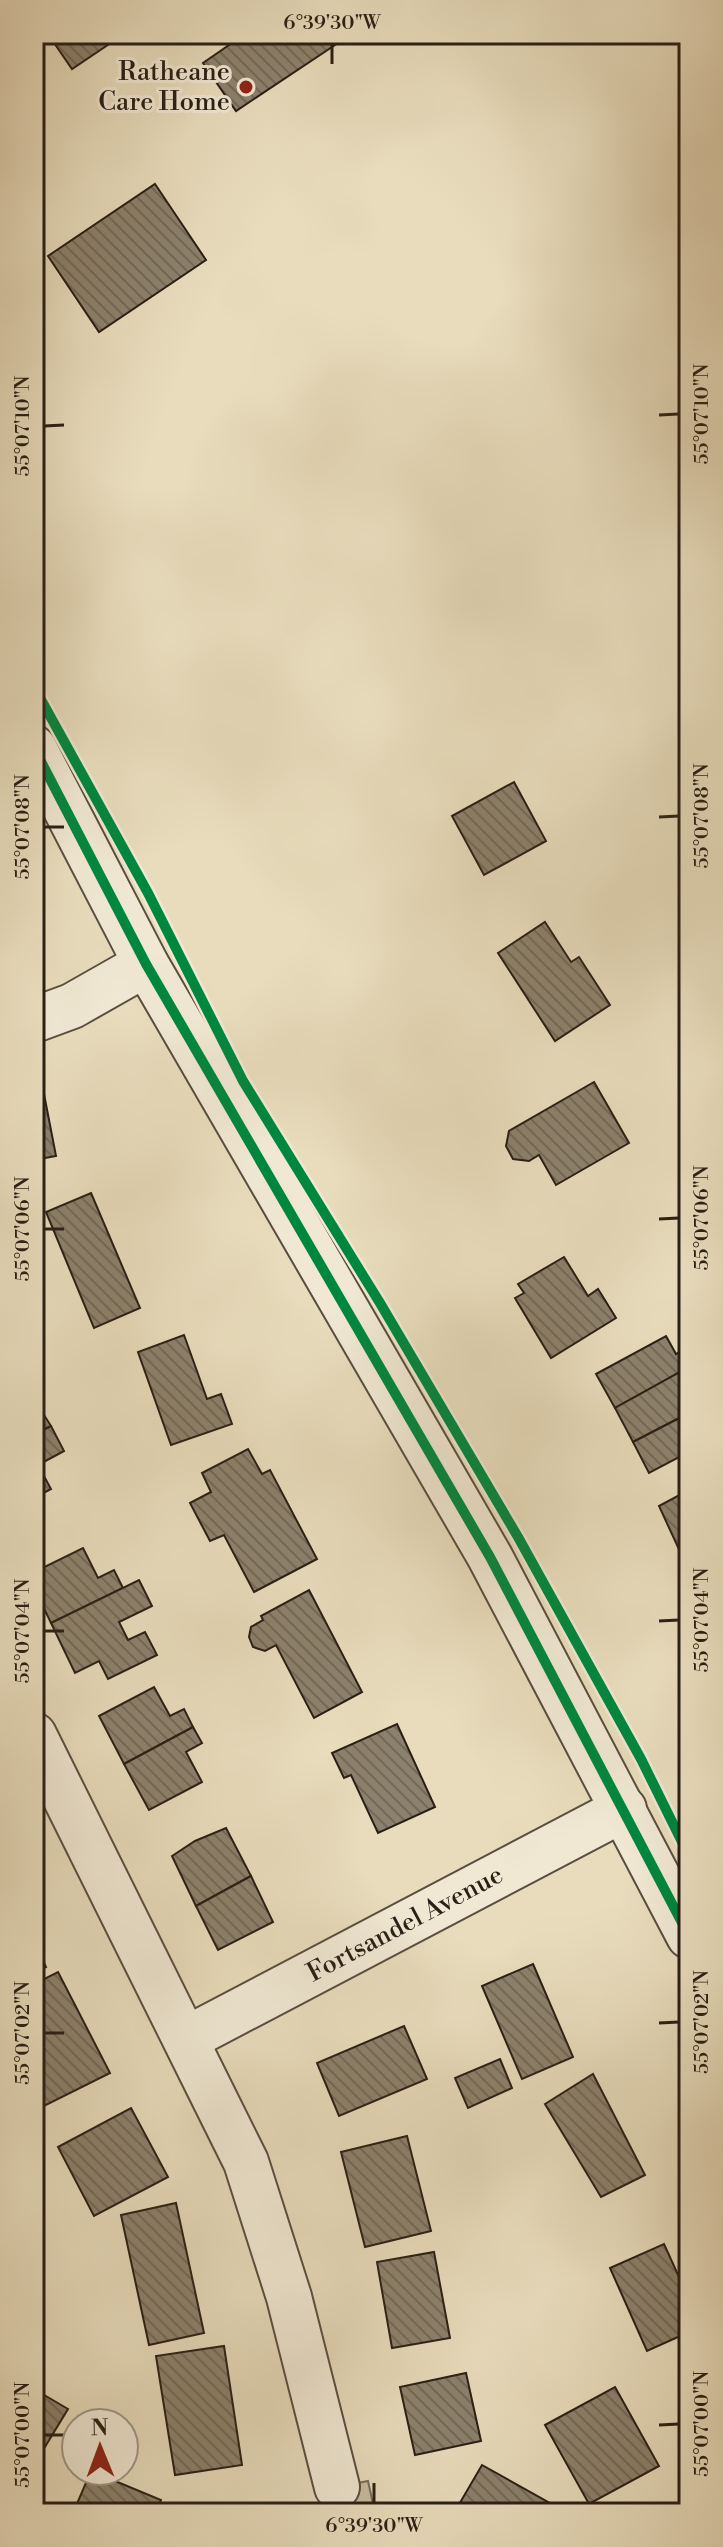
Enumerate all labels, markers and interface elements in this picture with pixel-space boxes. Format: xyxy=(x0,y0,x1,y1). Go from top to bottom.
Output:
text: 6°39'30"W xyxy=(283,11,382,36)
place label: Ratheane Care Home xyxy=(98,56,230,118)
marker: Ratheane Care Home xyxy=(237,78,255,96)
text: 55°07'10"N xyxy=(690,363,715,464)
text: 55°07'10"N xyxy=(11,375,36,476)
text: 55°07'08"N xyxy=(690,763,715,869)
text: 55°07'08"N xyxy=(11,774,36,880)
text: 55°07'06"N xyxy=(690,1165,715,1271)
text: 55°07'06"N xyxy=(11,1176,36,1282)
text: 55°07'04"N xyxy=(690,1567,715,1672)
text: 55°07'04"N xyxy=(11,1578,36,1683)
street label: Fortsandel Avenue xyxy=(301,1859,509,1989)
text: 55°07'02"N xyxy=(690,1970,715,2074)
text: 55°07'02"N xyxy=(11,1981,36,2085)
text: 55°07'00"N xyxy=(690,2371,715,2477)
text: 55°07'00"N xyxy=(11,2382,36,2488)
north arrow xyxy=(60,2407,140,2487)
text: N xyxy=(91,2415,109,2442)
text: 6°39'30"W xyxy=(325,2514,424,2539)

